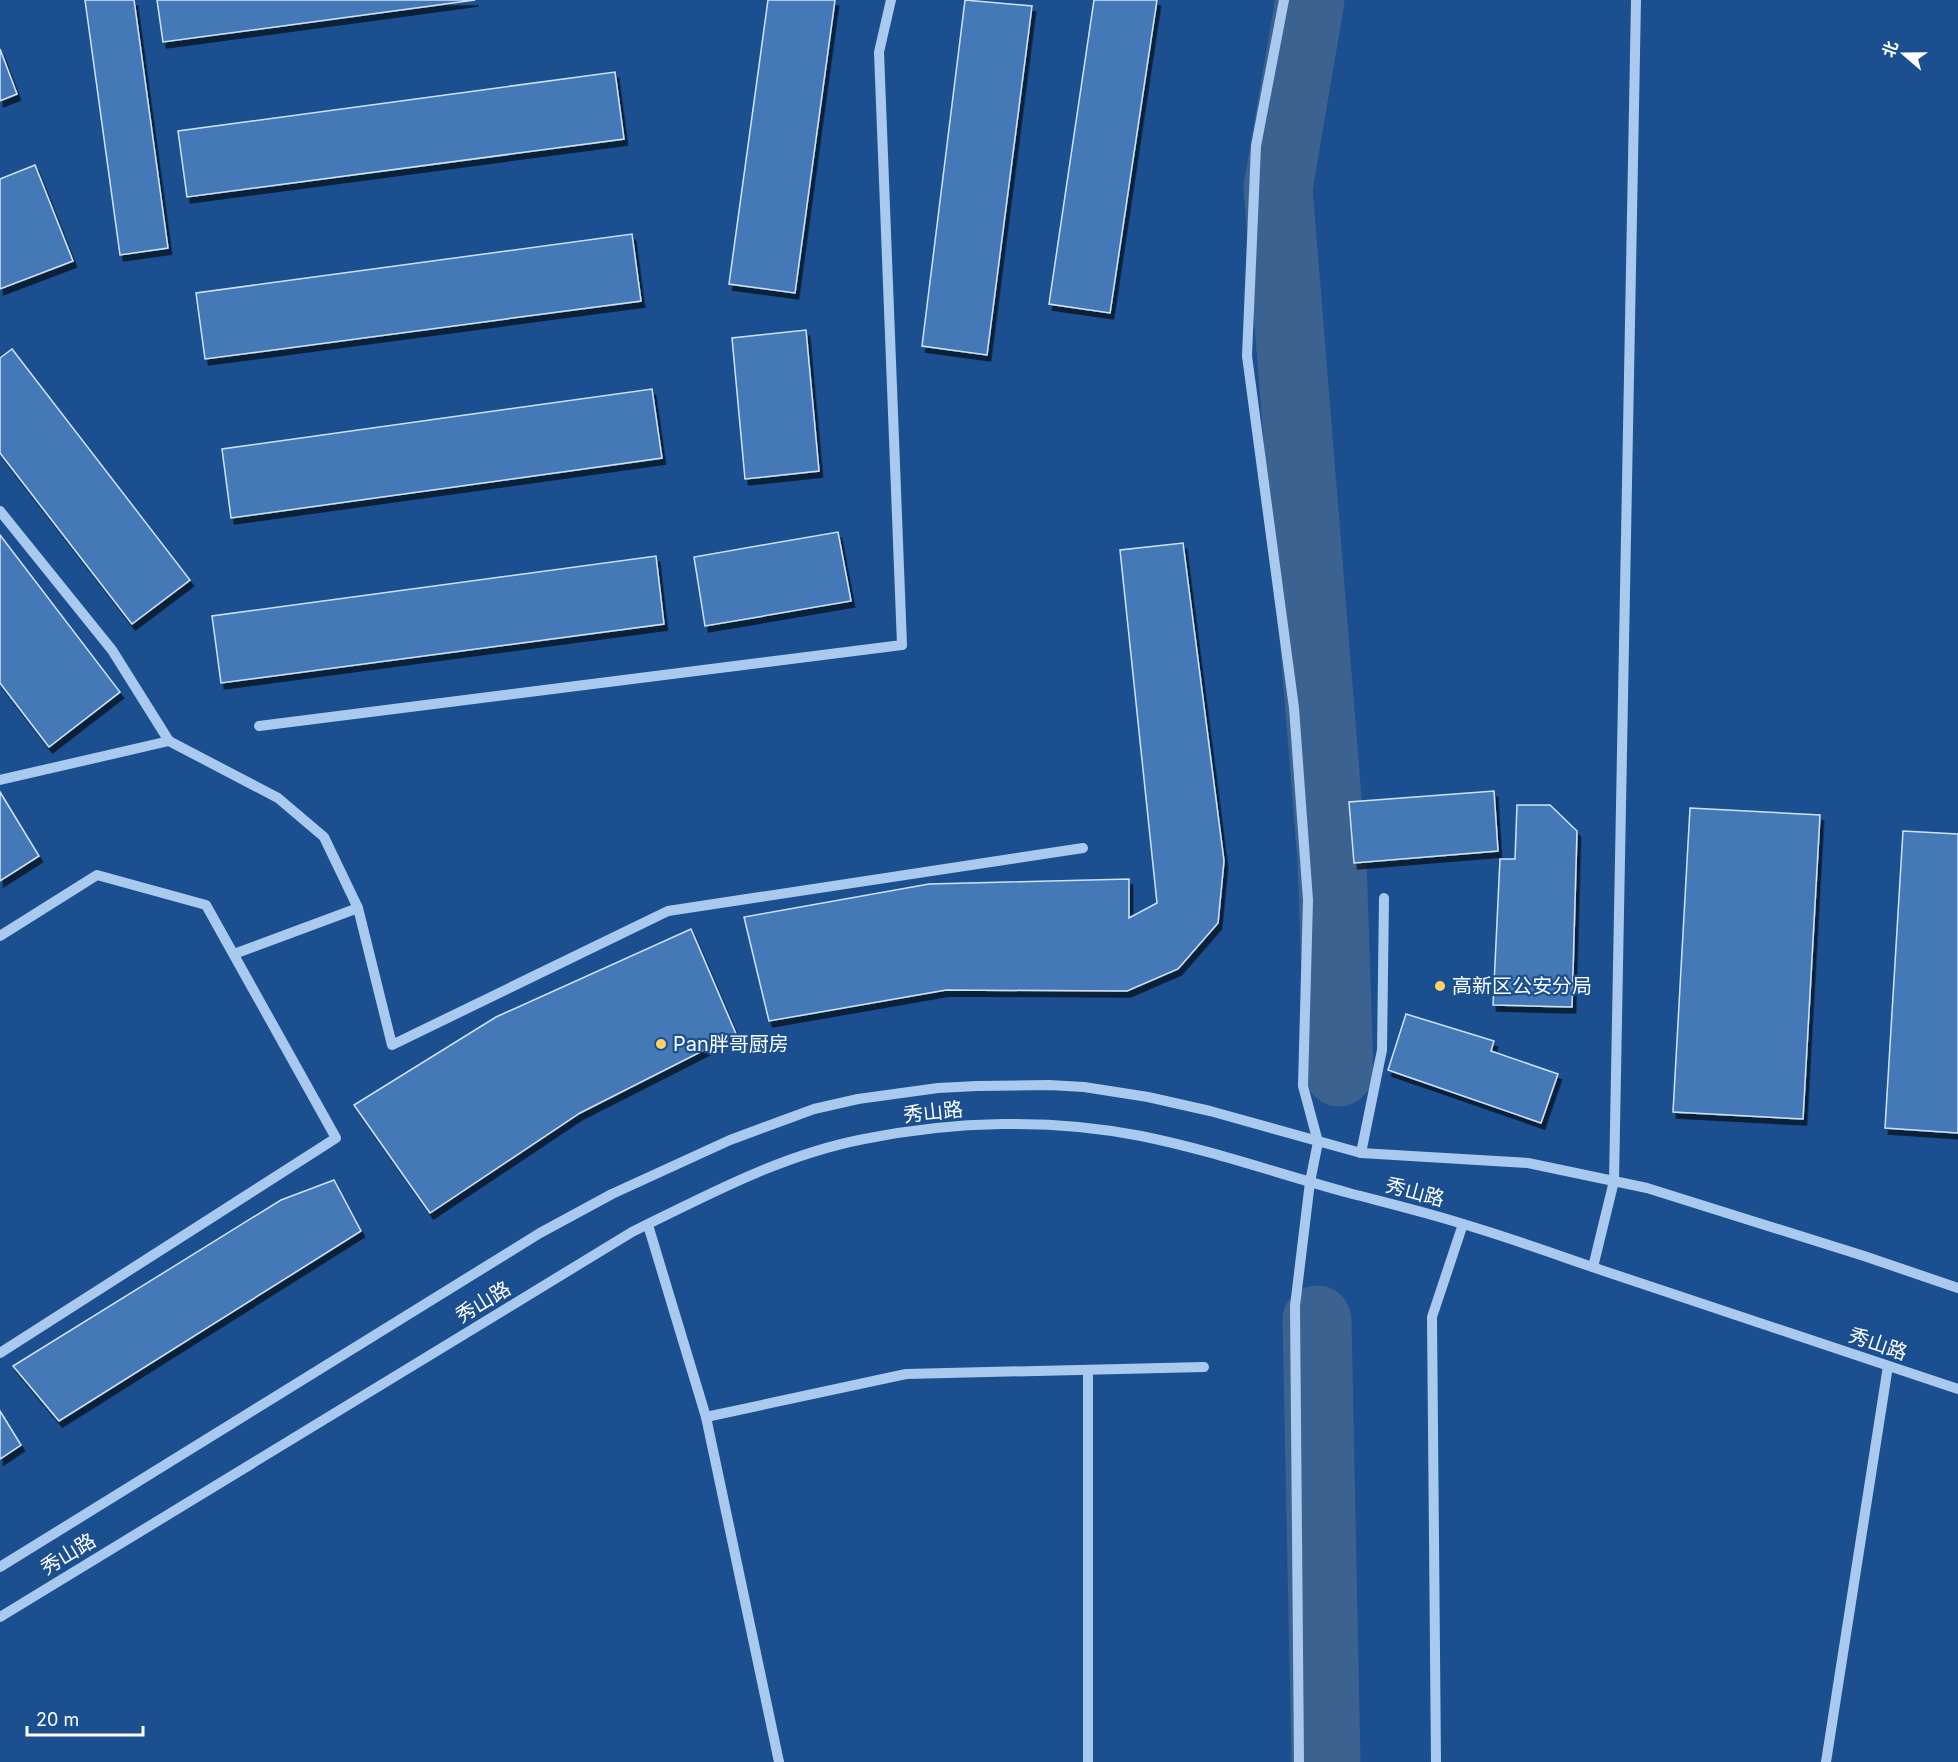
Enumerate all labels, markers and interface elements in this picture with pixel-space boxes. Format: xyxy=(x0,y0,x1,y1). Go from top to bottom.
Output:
north arrow xyxy=(1874,24,1934,84)
text: 北 xyxy=(1878,38,1902,60)
place label: 高新区公安分局 xyxy=(1452,974,1592,998)
marker: 高新区公安分局 xyxy=(1433,979,1447,993)
place label: Pan胖哥厨房 xyxy=(673,1032,789,1056)
marker: Pan胖哥厨房 xyxy=(654,1037,668,1051)
street label: 秀山路 xyxy=(902,1097,964,1127)
street label: 秀山路 xyxy=(1383,1173,1447,1211)
street label: 秀山路 xyxy=(451,1276,515,1328)
street label: 秀山路 xyxy=(1846,1323,1910,1365)
street label: 秀山路 xyxy=(36,1528,100,1580)
scale bar xyxy=(27,1699,142,1737)
text: 20 m xyxy=(36,1709,79,1730)

